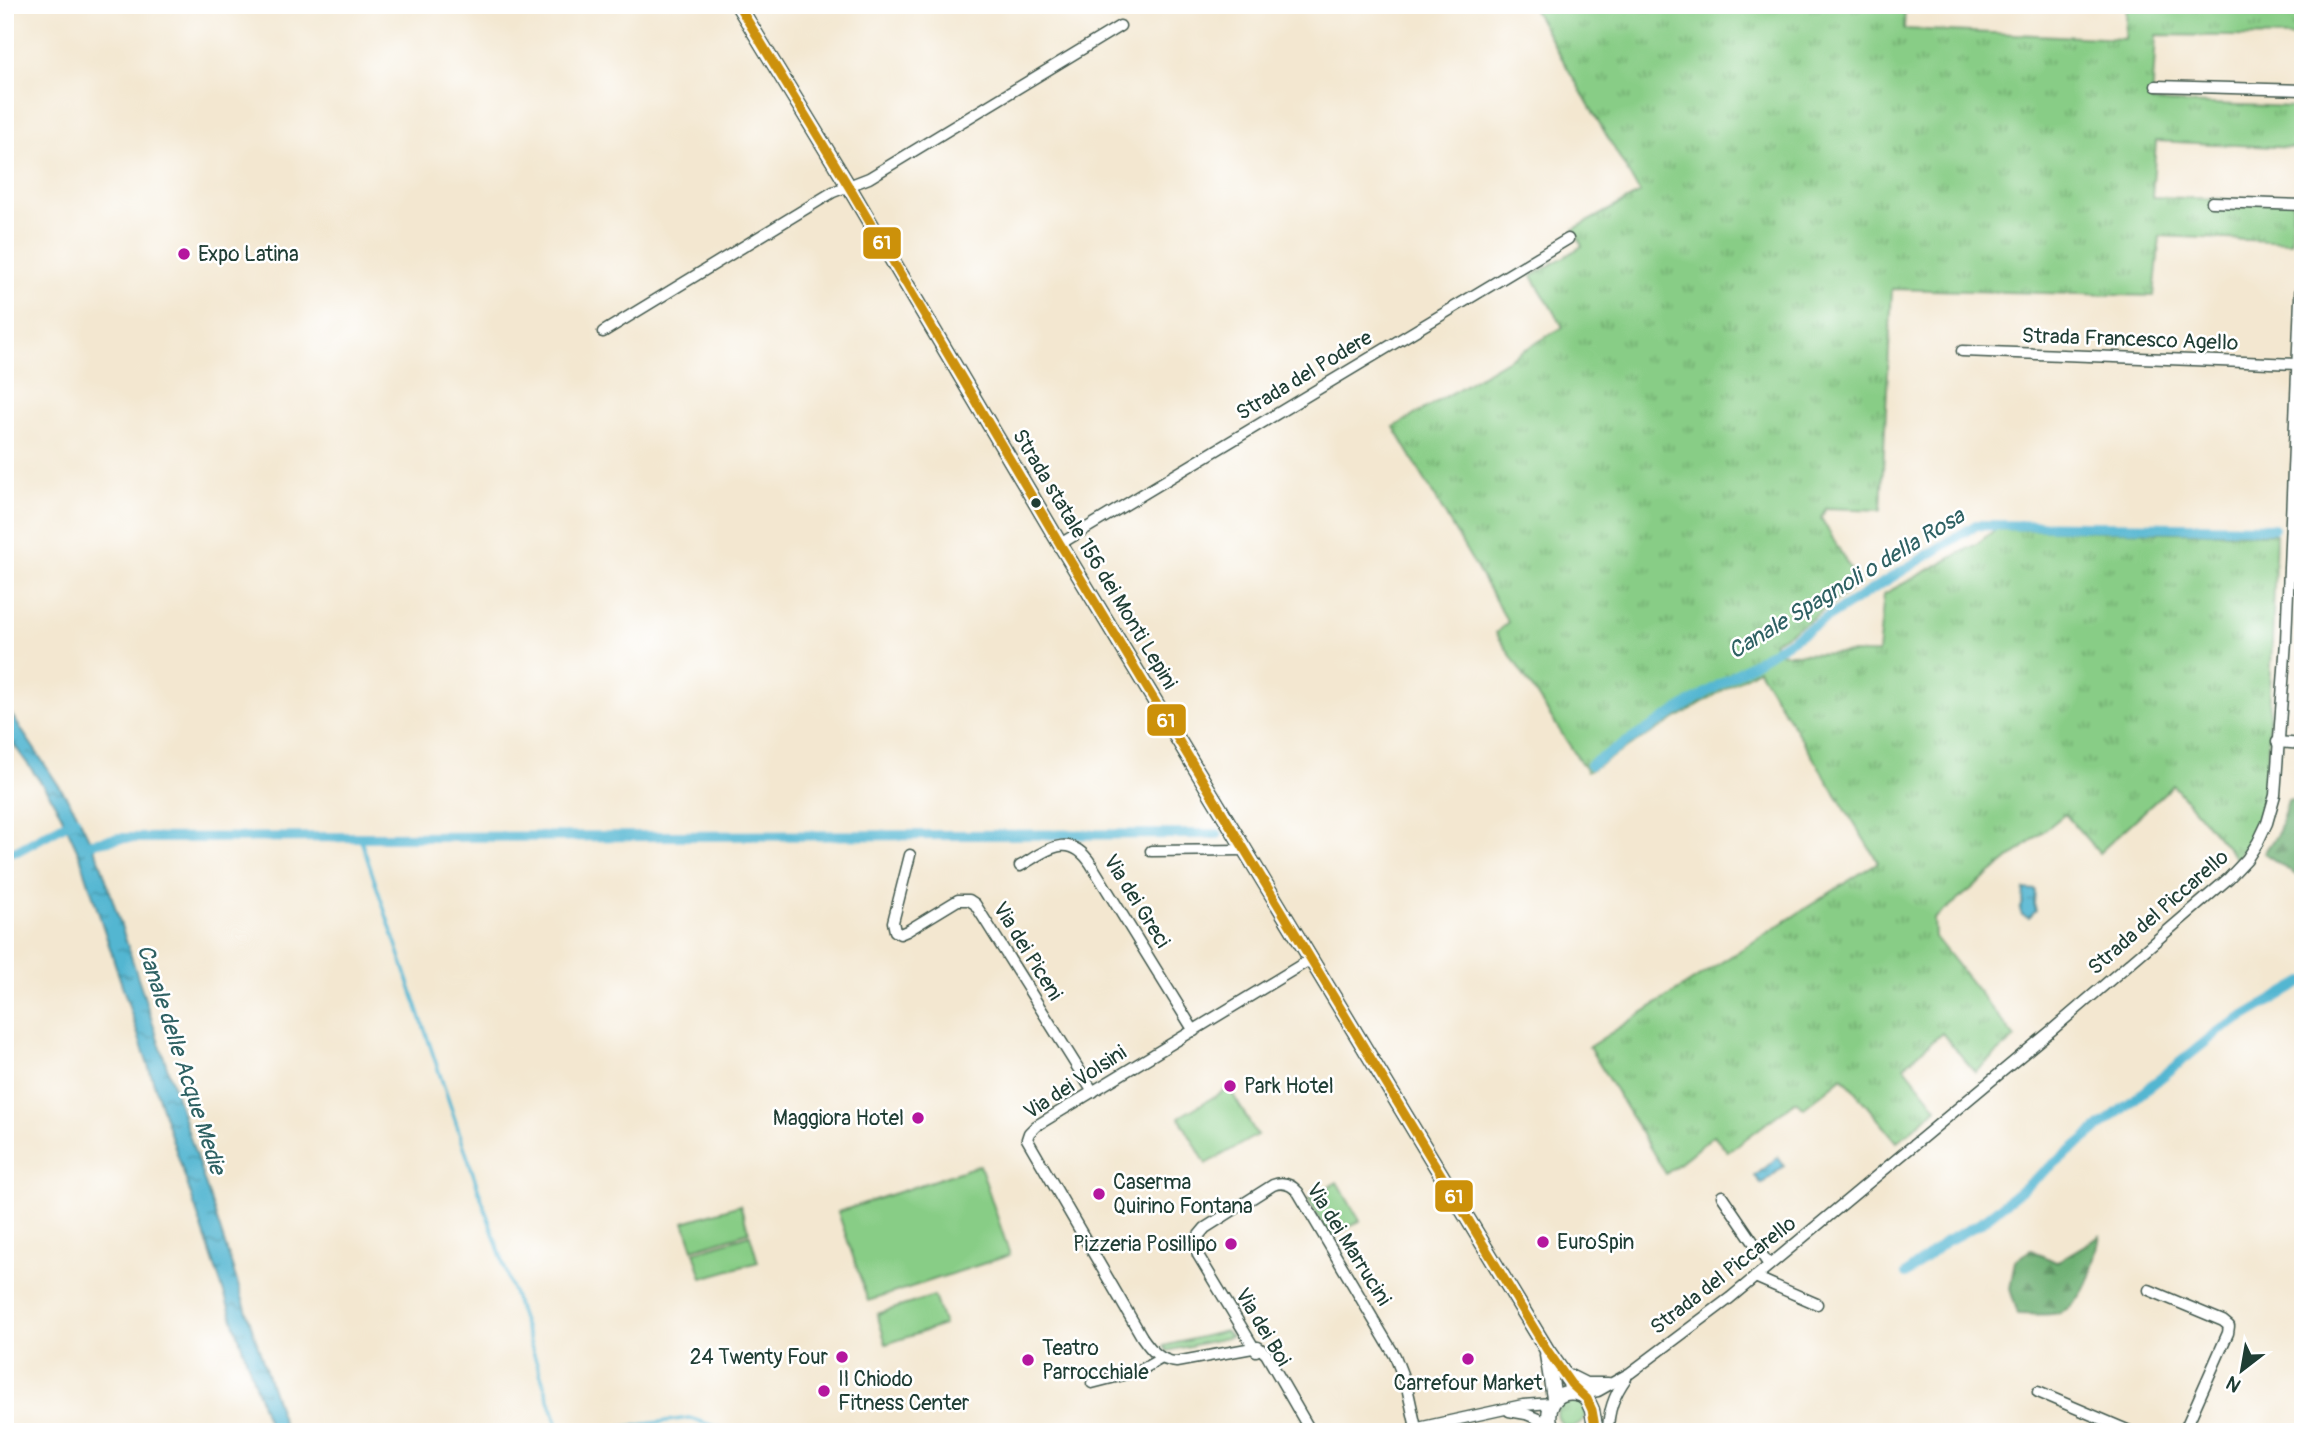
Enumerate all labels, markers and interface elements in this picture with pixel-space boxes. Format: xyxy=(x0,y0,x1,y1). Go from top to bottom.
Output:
line badge: 61 xyxy=(862,226,902,260)
text: 61 xyxy=(873,231,891,255)
place label: Expo Latina xyxy=(198,241,299,268)
marker: Expo Latina xyxy=(176,246,192,262)
street label: Strada Francesco Agello xyxy=(2021,322,2239,357)
street label: Strada del Podere xyxy=(1231,324,1378,427)
street label: Strada statale 156 dei Monti Lepini xyxy=(1006,424,1183,695)
unlabelled marker xyxy=(1029,496,1043,510)
water label: Canale Spagnoli o della Rosa xyxy=(1723,501,1971,665)
line badge: 61 xyxy=(1146,703,1187,737)
text: 61 xyxy=(1157,709,1175,733)
street label: Strada del Piccarello xyxy=(2082,844,2234,981)
street label: Via dei Greci xyxy=(1097,849,1176,953)
street label: Via dei Piceni xyxy=(987,897,1069,1006)
water label: Canale delle Acque Medie xyxy=(131,941,233,1180)
street label: Via dei Volsini xyxy=(1019,1039,1132,1126)
place label: Park Hotel xyxy=(1244,1073,1334,1100)
marker: Park Hotel xyxy=(1222,1078,1238,1094)
place label: Maggiora Hotel xyxy=(773,1105,904,1132)
marker: Maggiora Hotel xyxy=(910,1110,926,1126)
place label: Caserma Quirino Fontana xyxy=(1113,1169,1253,1220)
street label: Via dei Marrucini xyxy=(1300,1178,1397,1311)
line badge: 61 xyxy=(1434,1179,1474,1213)
text: 61 xyxy=(1445,1185,1463,1209)
marker: Caserma Quirino Fontana xyxy=(1091,1186,1107,1202)
street label: Strada del Piccarello xyxy=(1645,1210,1802,1341)
place label: EuroSpin xyxy=(1557,1229,1634,1256)
place label: Pizzeria Posillipo xyxy=(1073,1231,1217,1258)
marker: EuroSpin xyxy=(1535,1234,1551,1250)
marker: Pizzeria Posillipo xyxy=(1223,1236,1239,1252)
street label: Via dei Boi xyxy=(1229,1283,1297,1372)
place label: Teatro Parrocchiale xyxy=(1042,1335,1149,1386)
north arrow xyxy=(2206,1336,2276,1406)
place label: 24 Twenty Four xyxy=(690,1344,829,1371)
marker: 24 Twenty Four xyxy=(834,1349,850,1365)
marker: Carrefour Market xyxy=(1460,1351,1476,1367)
marker: Teatro Parrocchiale xyxy=(1020,1352,1036,1368)
place label: Il Chiodo Fitness Center xyxy=(838,1366,970,1417)
place label: Carrefour Market xyxy=(1394,1370,1543,1397)
text: N xyxy=(2222,1370,2245,1397)
marker: Il Chiodo Fitness Center xyxy=(816,1383,832,1399)

